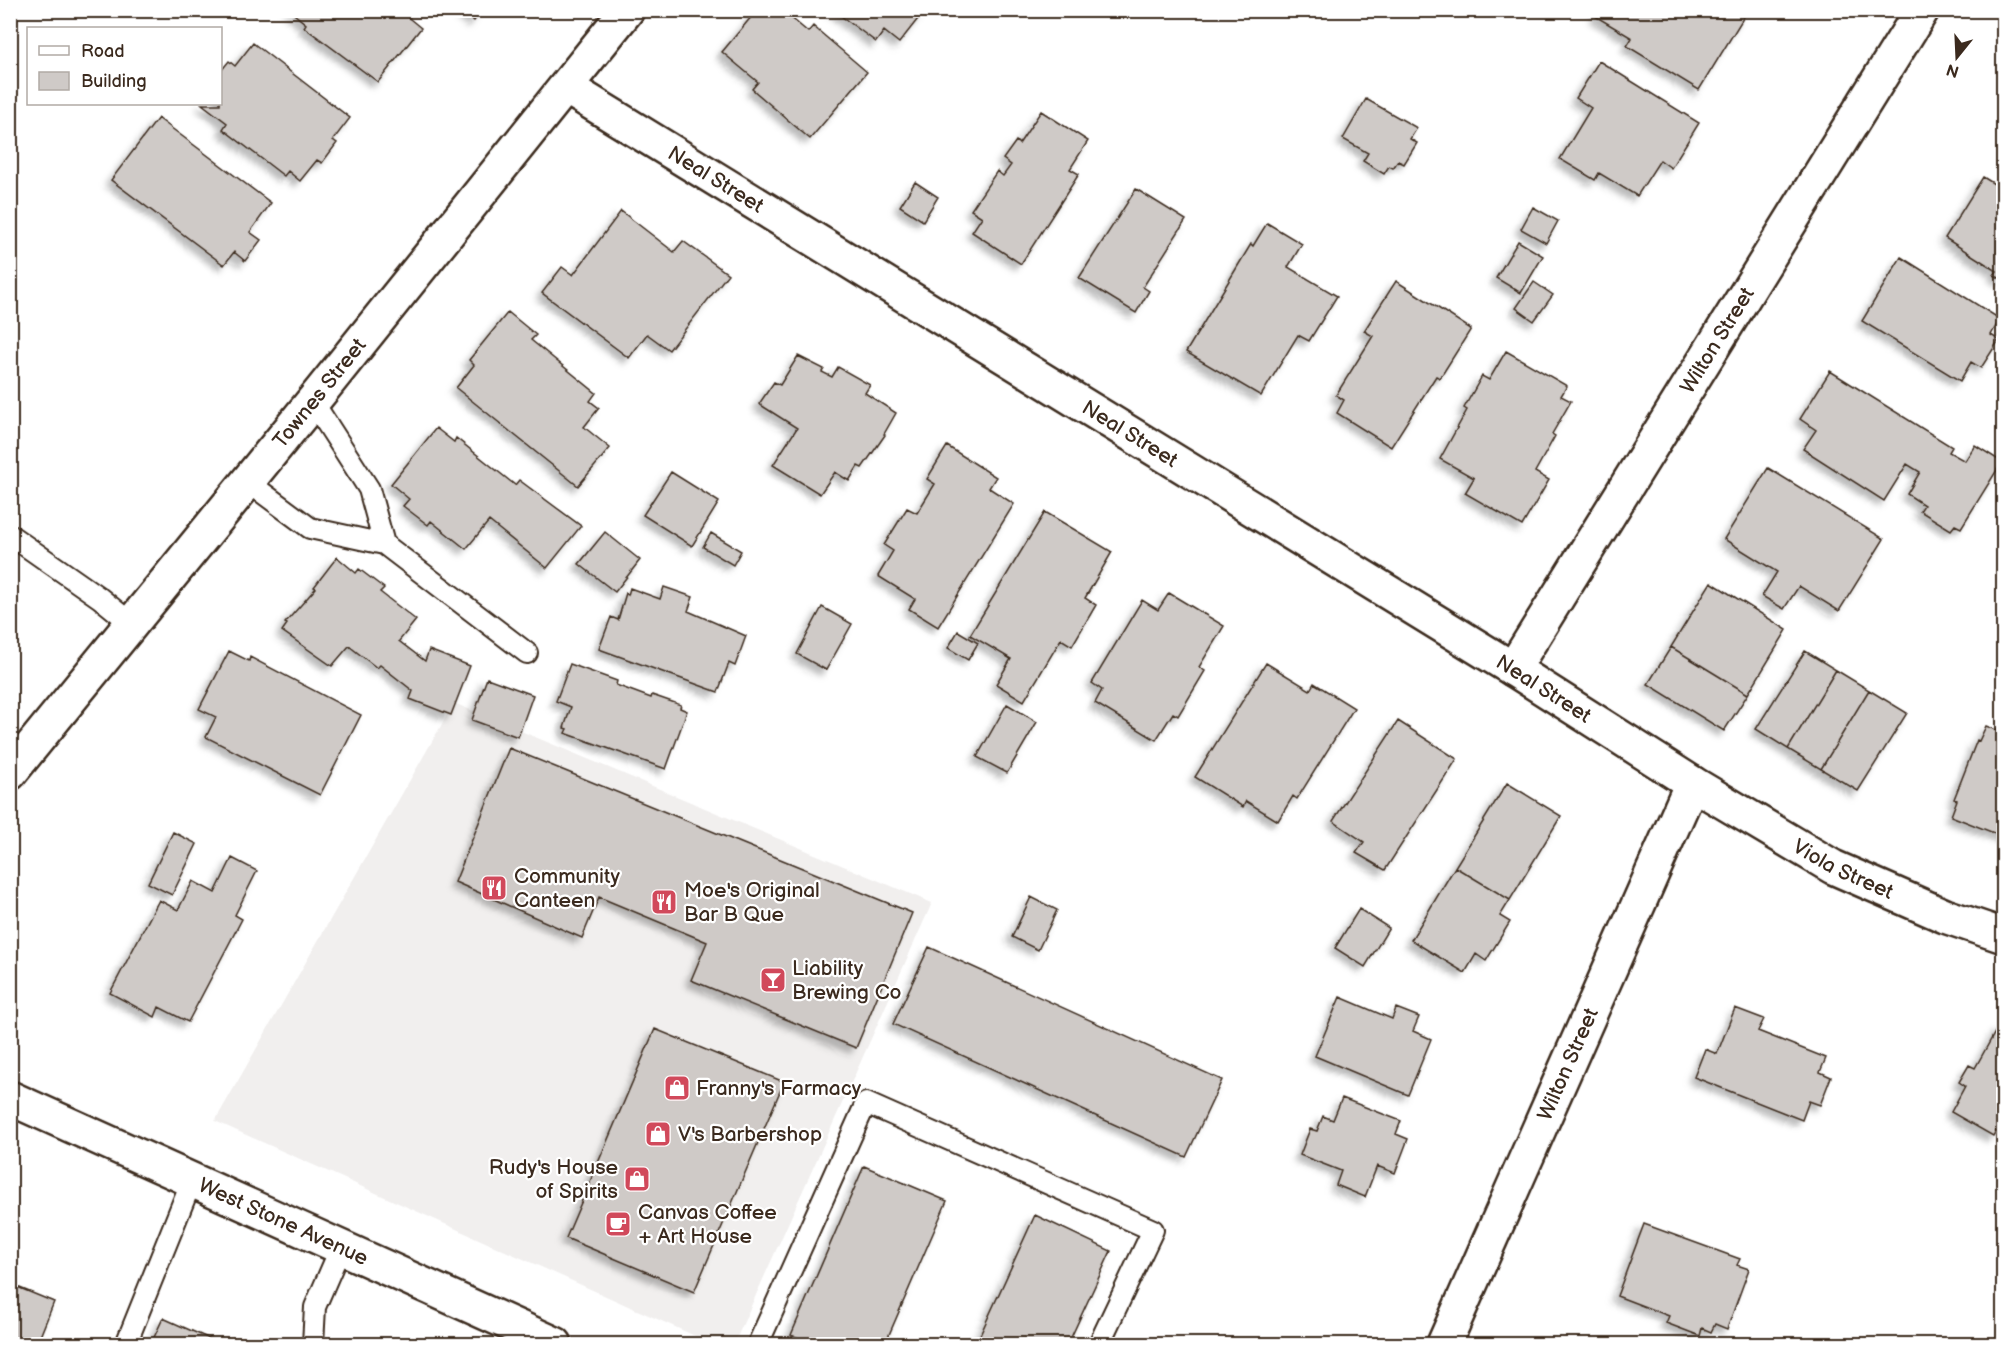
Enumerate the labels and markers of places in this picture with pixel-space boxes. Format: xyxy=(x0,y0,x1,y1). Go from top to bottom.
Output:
place label: Community Canteen xyxy=(514,864,620,913)
restaurant icon: Community Canteen xyxy=(479,873,509,903)
place label: Moe's Original Bar B Que xyxy=(684,878,820,927)
restaurant icon: Moe's Original Bar B Que xyxy=(649,887,679,917)
place label: Liability Brewing Co xyxy=(792,956,902,1005)
bar icon: Liability Brewing Co xyxy=(758,965,788,995)
shop icon: Franny's Farmacy xyxy=(662,1073,692,1103)
place label: Franny's Farmacy xyxy=(696,1076,862,1101)
shop icon: V's Barbershop xyxy=(643,1119,673,1149)
place label: V's Barbershop xyxy=(678,1122,822,1147)
place label: Rudy's House of Spirits xyxy=(489,1155,618,1204)
shop icon: Rudy's House of Spirits xyxy=(622,1164,652,1194)
place label: Canvas Coffee + Art House xyxy=(638,1200,777,1249)
cafe icon: Canvas Coffee + Art House xyxy=(603,1209,633,1239)

